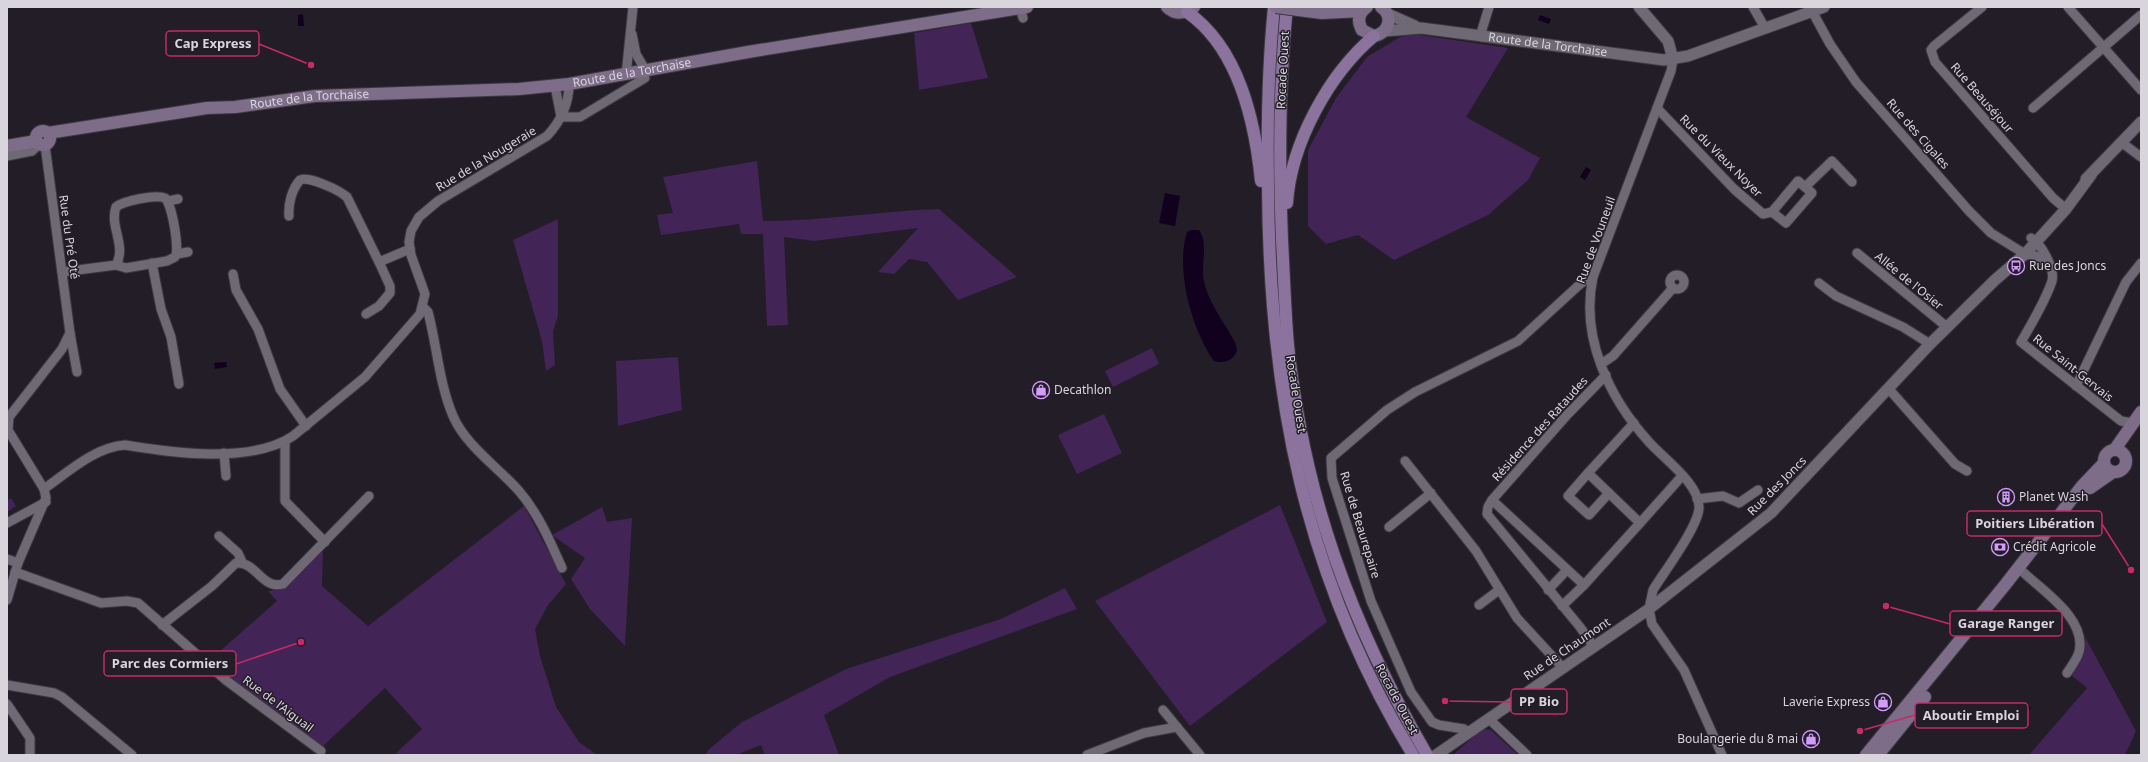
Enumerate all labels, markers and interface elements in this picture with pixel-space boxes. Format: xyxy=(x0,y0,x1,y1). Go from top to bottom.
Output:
street label: Route de la Torchaise xyxy=(1487,28,1609,60)
street label: Rocade Ouest xyxy=(1272,30,1293,109)
callout: Cap Express xyxy=(166,31,259,56)
text: Cap Express xyxy=(174,34,252,52)
street label: Route de la Torchaise xyxy=(571,53,693,91)
street label: Rue Beauséjour xyxy=(1947,59,2018,137)
street label: Route de la Torchaise xyxy=(249,85,370,113)
street label: Rue des Cigales xyxy=(1883,95,1954,173)
street label: Rue du Vieux Noyer xyxy=(1676,111,1767,201)
street label: Rue de la Nougeraie xyxy=(432,122,539,195)
street label: Rue du Pré Oté xyxy=(55,194,84,280)
street label: Rue de Vouneuil xyxy=(1572,194,1619,286)
street label: Allée de l'Osier xyxy=(1872,248,1947,314)
bus stop icon: Rue des Joncs xyxy=(2006,256,2026,276)
place label: Rue des Joncs xyxy=(2029,257,2106,274)
street label: Rue Saint-Gervais xyxy=(2030,330,2117,406)
street label: Rocade Ouest xyxy=(1282,354,1311,434)
street label: Résidence des Rataudes xyxy=(1488,372,1592,485)
shop icon: Decathlon xyxy=(1031,380,1051,400)
place label: Decathlon xyxy=(1054,381,1112,398)
street label: Rue des Joncs xyxy=(1743,452,1810,519)
street label: Rue de Beaurepaire xyxy=(1336,469,1385,581)
building icon: Planet Wash xyxy=(1996,487,2016,507)
place label: Planet Wash xyxy=(2019,488,2089,505)
callout: Poitiers Libération xyxy=(1967,511,2102,536)
text: Poitiers Libération xyxy=(1975,514,2095,532)
bank icon: Crédit Agricole xyxy=(1990,537,2010,557)
place label: Crédit Agricole xyxy=(2013,538,2096,555)
callout: Garage Ranger xyxy=(1950,611,2062,636)
street label: Rue de Chaumont xyxy=(1520,613,1614,684)
text: Garage Ranger xyxy=(1958,614,2054,632)
callout: Parc des Cormiers xyxy=(104,651,236,676)
text: Parc des Cormiers xyxy=(112,654,228,672)
street label: Rocade Ouest xyxy=(1372,660,1424,738)
street label: Rue de l’Aiguail xyxy=(239,671,317,736)
callout: PP Bio xyxy=(1511,689,1567,714)
text: PP Bio xyxy=(1519,692,1559,710)
shop icon: Laverie Express xyxy=(1873,692,1893,712)
place label: Laverie Express xyxy=(1783,693,1870,710)
callout: Aboutir Emploi xyxy=(1915,703,2028,728)
text: Aboutir Emploi xyxy=(1923,706,2019,724)
shop icon: Boulangerie du 8 mai xyxy=(1801,729,1821,749)
place label: Boulangerie du 8 mai xyxy=(1677,730,1798,747)

